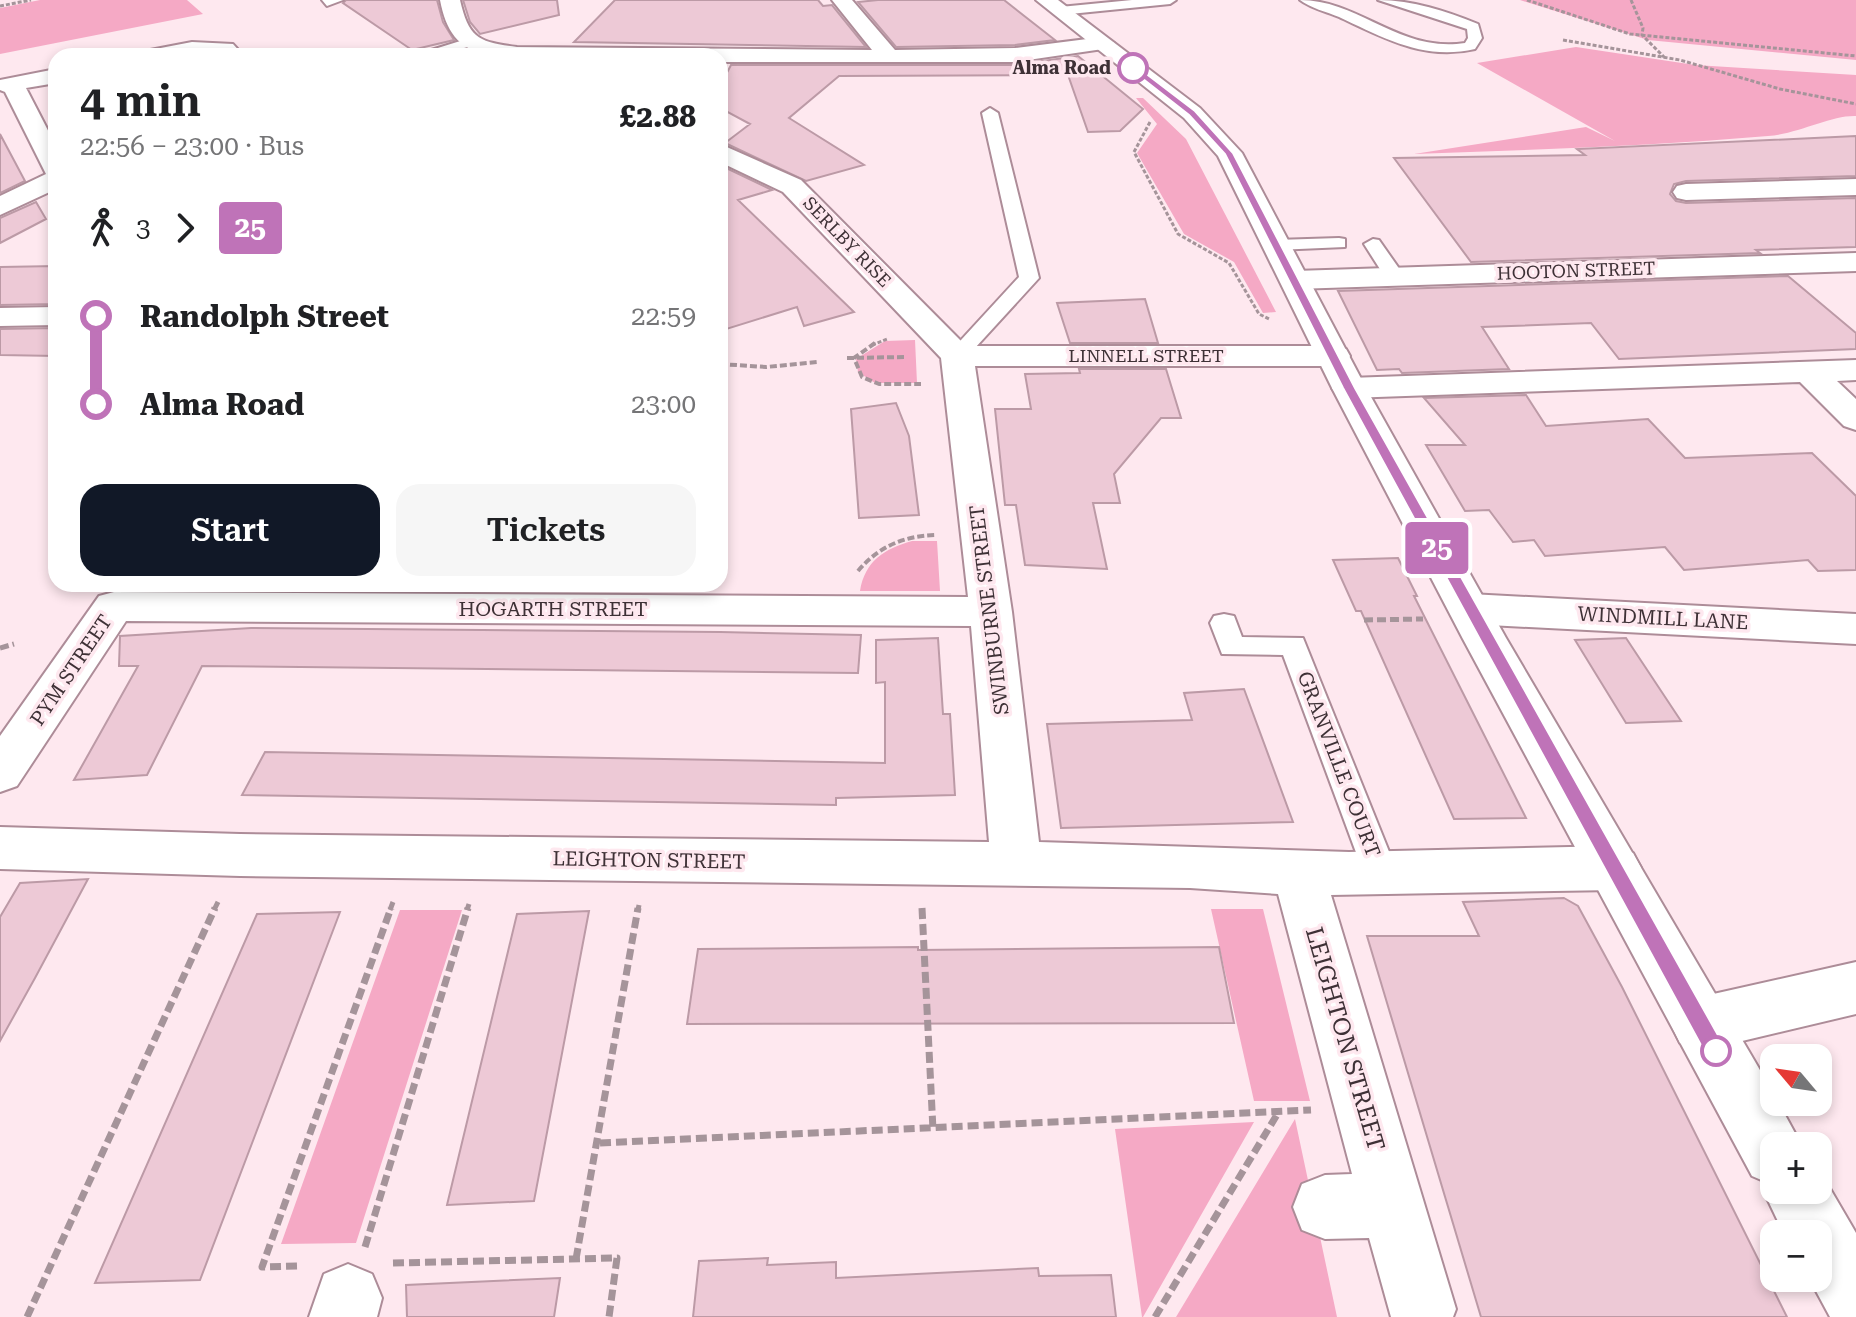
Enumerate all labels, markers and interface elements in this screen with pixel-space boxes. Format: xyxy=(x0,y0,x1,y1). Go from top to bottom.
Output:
marker: Alma Road xyxy=(1118,53,1148,83)
place label: Alma Road xyxy=(1012,57,1111,78)
text: 4 min xyxy=(80,75,201,127)
text: £2.88 xyxy=(619,99,696,134)
text: 22:56 – 23:00 · Bus xyxy=(80,131,304,161)
street label: SERLBY RISE xyxy=(799,192,896,291)
icon: walk xyxy=(80,206,124,250)
icon: forward xyxy=(163,206,207,250)
text: 25 xyxy=(235,211,266,244)
text: 3 xyxy=(136,213,151,243)
street label: HOOTON STREET xyxy=(1496,257,1656,284)
text: Randolph Street xyxy=(140,299,389,334)
text: 22:59 xyxy=(631,301,696,331)
street label: LINNELL STREET xyxy=(1068,345,1224,366)
text: Alma Road xyxy=(140,387,304,422)
text: 23:00 xyxy=(631,389,696,419)
button: Start xyxy=(80,484,380,576)
button: Tickets xyxy=(396,484,696,576)
street label: SWINBURNE STREET xyxy=(964,504,1014,716)
line badge: 25 xyxy=(1401,522,1473,574)
text: 25 xyxy=(1421,531,1453,564)
street label: HOGARTH STREET xyxy=(458,597,648,621)
street label: WINDMILL LANE xyxy=(1577,602,1749,634)
street label: PYM STREET xyxy=(25,610,117,730)
street label: GRANVILLE COURT xyxy=(1293,668,1385,860)
street label: LEIGHTON STREET xyxy=(552,846,746,874)
street label: LEIGHTON STREET xyxy=(1300,924,1390,1154)
unlabelled marker xyxy=(1701,1036,1731,1066)
north arrow xyxy=(1760,1044,1832,1116)
map controls xyxy=(1760,1044,1832,1292)
button: + xyxy=(1760,1132,1832,1204)
button: − xyxy=(1760,1220,1832,1292)

